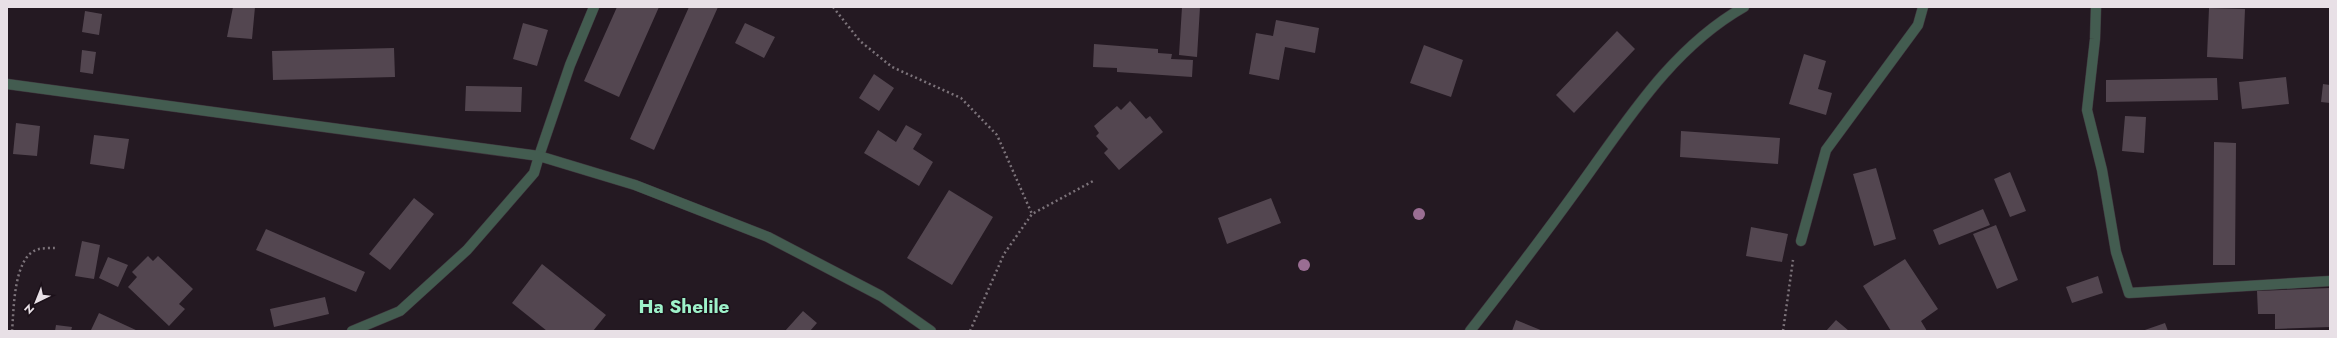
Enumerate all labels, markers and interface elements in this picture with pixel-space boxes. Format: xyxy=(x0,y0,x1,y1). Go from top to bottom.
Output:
north arrow xyxy=(16,282,56,322)
district label: Ha Shelile xyxy=(639,293,730,320)
text: N xyxy=(21,300,38,318)

